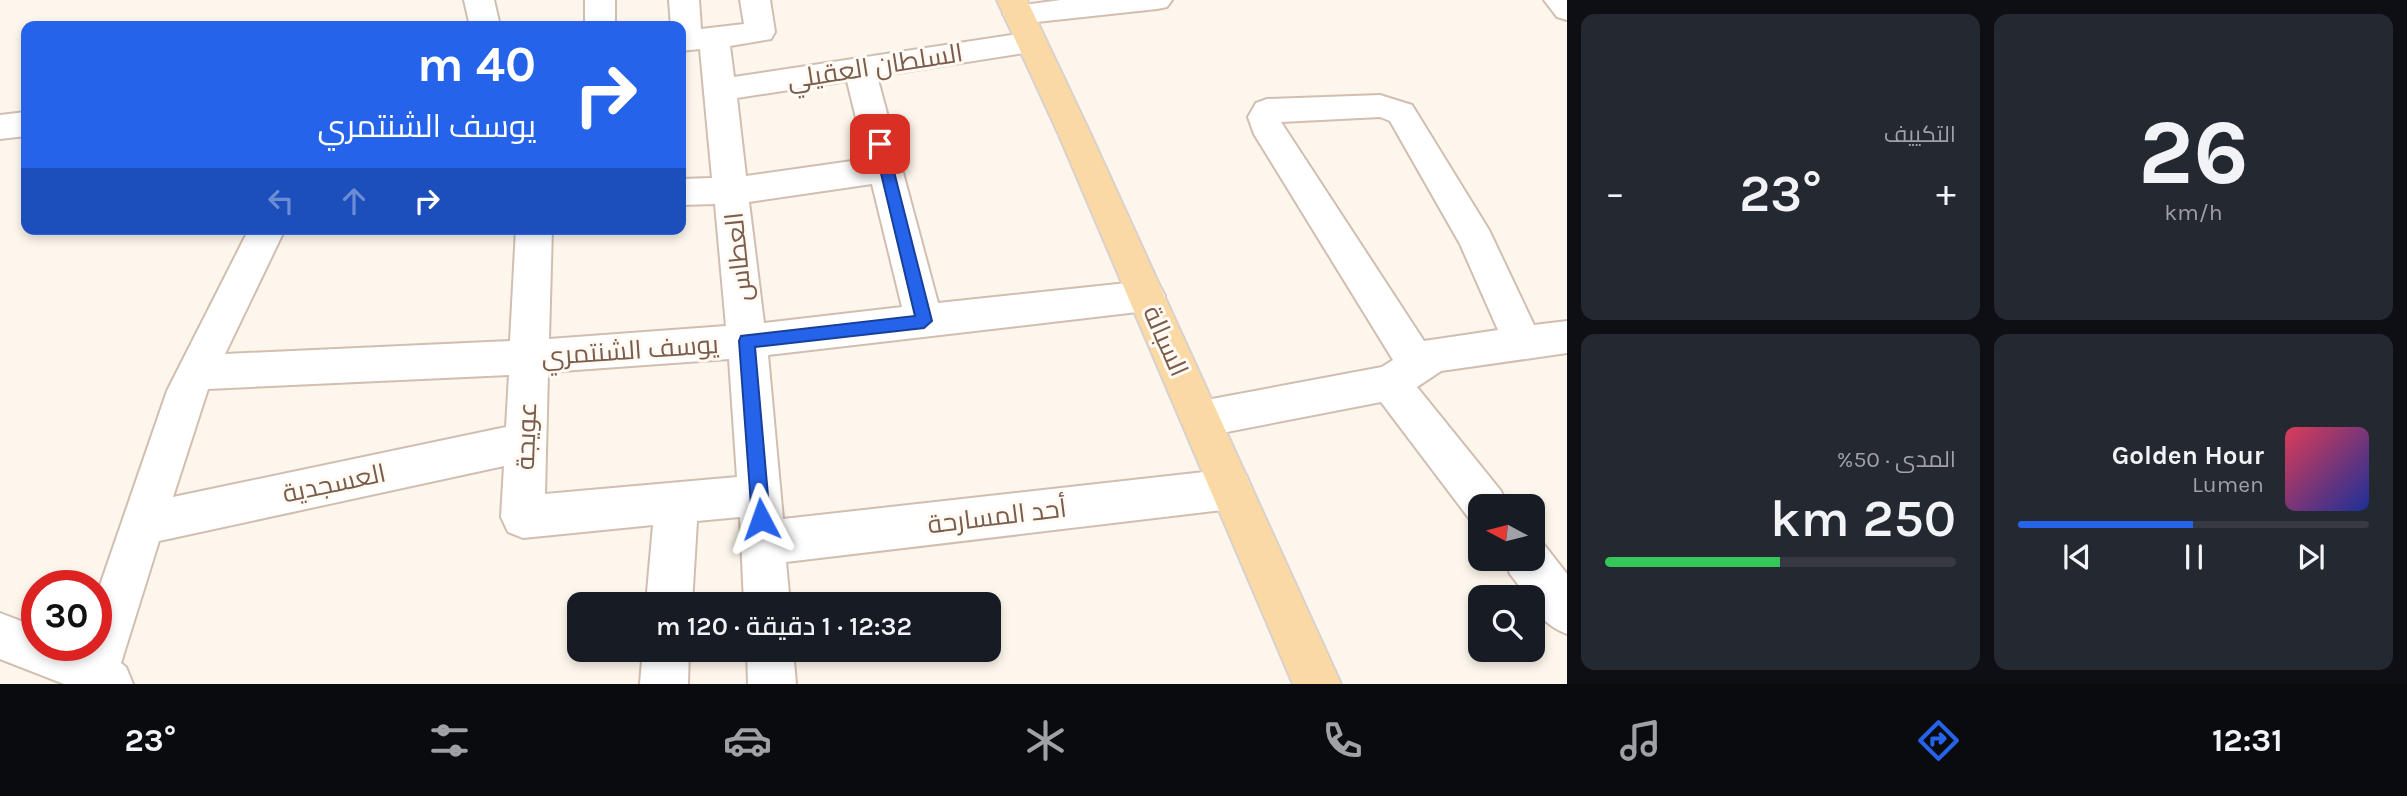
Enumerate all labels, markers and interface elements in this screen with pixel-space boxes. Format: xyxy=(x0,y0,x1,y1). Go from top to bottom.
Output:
text: 40 m xyxy=(417,36,536,93)
street label: السلطان العقيلي xyxy=(785,37,966,101)
icon: right xyxy=(560,49,651,140)
text: 26 xyxy=(2138,100,2249,206)
text: يوسف الشنتمري xyxy=(318,108,536,145)
pin xyxy=(850,114,910,174)
text: التكييف xyxy=(1884,121,1956,148)
icon: arrive xyxy=(861,125,899,163)
text: 23° xyxy=(1739,163,1822,224)
text: − xyxy=(1605,171,1625,216)
text: + xyxy=(1936,171,1956,216)
icon: left xyxy=(262,182,300,220)
icon: ahead xyxy=(335,182,373,220)
icon: right xyxy=(408,182,446,220)
text: km/h xyxy=(2164,199,2223,226)
street label: العطاس xyxy=(718,211,759,303)
street label: السبالة xyxy=(1136,301,1195,381)
street label: يوسف الشنتمري xyxy=(540,329,720,376)
street label: عويجة xyxy=(510,401,543,471)
text: Golden Hour xyxy=(2112,440,2264,471)
text: المدى · 50% xyxy=(1837,446,1956,473)
street label: العسجدية xyxy=(280,457,388,510)
text: Lumen xyxy=(2192,471,2264,498)
position arrow xyxy=(724,482,798,556)
text: 250 km xyxy=(1770,488,1956,549)
street label: أحد المسارحة xyxy=(926,491,1068,540)
north arrow xyxy=(1468,494,1545,570)
map controls xyxy=(1468,494,1545,662)
icon: previous xyxy=(2058,538,2096,576)
icon: pause xyxy=(2175,538,2213,576)
icon: next xyxy=(2292,538,2330,576)
speed limit sign: 30 xyxy=(21,570,112,661)
button: search xyxy=(1468,585,1545,662)
text: 12:32 · 1 دقيقة · 120 m xyxy=(656,611,912,642)
icon: filters xyxy=(425,716,474,765)
icon: car xyxy=(723,716,772,765)
icon: climate xyxy=(1021,716,1070,765)
icon: phone xyxy=(1318,716,1367,765)
icon: music xyxy=(1616,716,1665,765)
icon: directions xyxy=(1914,716,1963,765)
text: 23° xyxy=(124,722,176,759)
text: 12:31 xyxy=(2212,722,2283,759)

